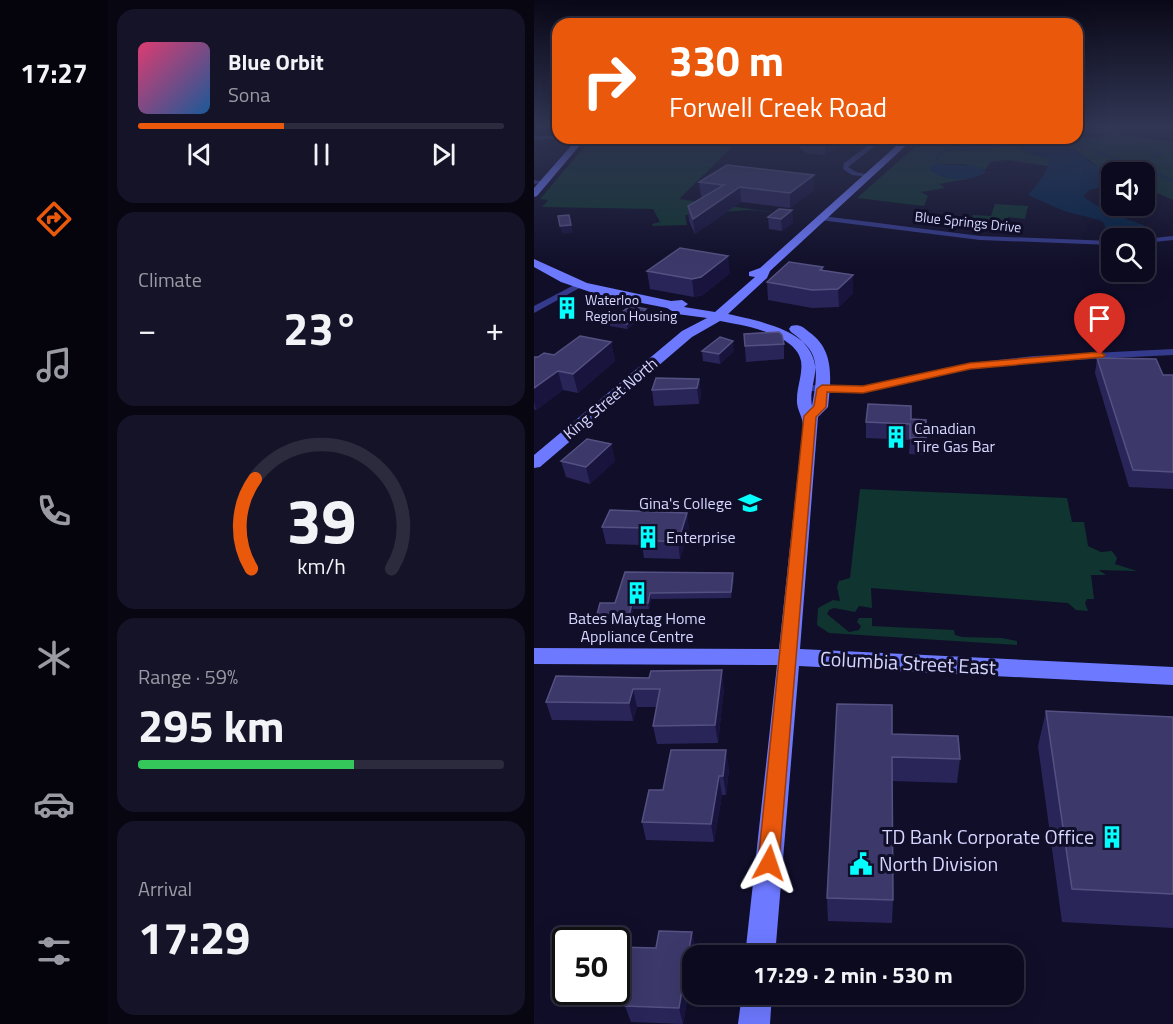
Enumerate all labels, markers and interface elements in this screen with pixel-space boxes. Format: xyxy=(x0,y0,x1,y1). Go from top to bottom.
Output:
text: 330 m xyxy=(669,28,784,92)
icon: right xyxy=(570,42,648,120)
text: Blue Orbit xyxy=(228,45,324,79)
text: 17:27 xyxy=(20,52,88,93)
text: Sona xyxy=(228,79,270,110)
text: Forwell Creek Road xyxy=(669,86,887,127)
icon: previous xyxy=(183,138,216,171)
icon: pause xyxy=(305,138,338,171)
icon: next xyxy=(427,138,460,171)
map controls xyxy=(1101,162,1155,282)
button: sound xyxy=(1101,162,1155,216)
icon: directions xyxy=(33,198,75,240)
street label: Blue Springs Drive xyxy=(914,205,1022,238)
button: search xyxy=(1101,228,1155,282)
text: Climate xyxy=(138,264,202,295)
place label: Waterloo Region Housing xyxy=(585,289,677,326)
pin xyxy=(1074,293,1125,355)
text: 23° xyxy=(283,294,359,362)
building icon: Waterloo Region Housing xyxy=(554,295,580,321)
icon: arrive xyxy=(1083,302,1116,335)
text: − xyxy=(138,304,156,354)
text: + xyxy=(486,304,504,354)
icon: music xyxy=(33,344,75,386)
street label: King Street North xyxy=(558,351,662,445)
place label: Canadian Tire Gas Bar xyxy=(914,416,996,458)
building icon: Canadian Tire Gas Bar xyxy=(883,424,909,450)
text: 39 xyxy=(286,472,356,567)
icon: phone xyxy=(33,490,75,532)
school or university icon: Gina's College xyxy=(737,490,763,516)
place label: Gina's College xyxy=(639,491,732,515)
building icon: Enterprise xyxy=(635,524,661,550)
place label: Enterprise xyxy=(666,525,736,549)
text: km/h xyxy=(297,550,345,582)
building icon: Bates Maytag Home Appliance Centre xyxy=(624,580,650,606)
place label: Bates Maytag Home Appliance Centre xyxy=(568,606,706,648)
icon: climate xyxy=(33,637,75,679)
street label: Columbia Street East xyxy=(819,642,997,683)
text: Range · 59% xyxy=(138,661,238,692)
text: 295 km xyxy=(138,691,284,759)
icon: car xyxy=(33,783,75,825)
place label: TD Bank Corporate Office xyxy=(882,821,1094,852)
building icon: TD Bank Corporate Office xyxy=(1099,824,1125,850)
position arrow xyxy=(737,831,801,895)
place label: North Division xyxy=(879,848,998,879)
public building icon: North Division xyxy=(848,851,874,877)
text: Arrival xyxy=(138,873,192,904)
text: 17:29 xyxy=(138,903,250,971)
speed limit sign: 50 xyxy=(552,927,630,1005)
icon: filters xyxy=(33,930,75,972)
text: 17:29 · 2 min · 530 m xyxy=(753,958,953,992)

